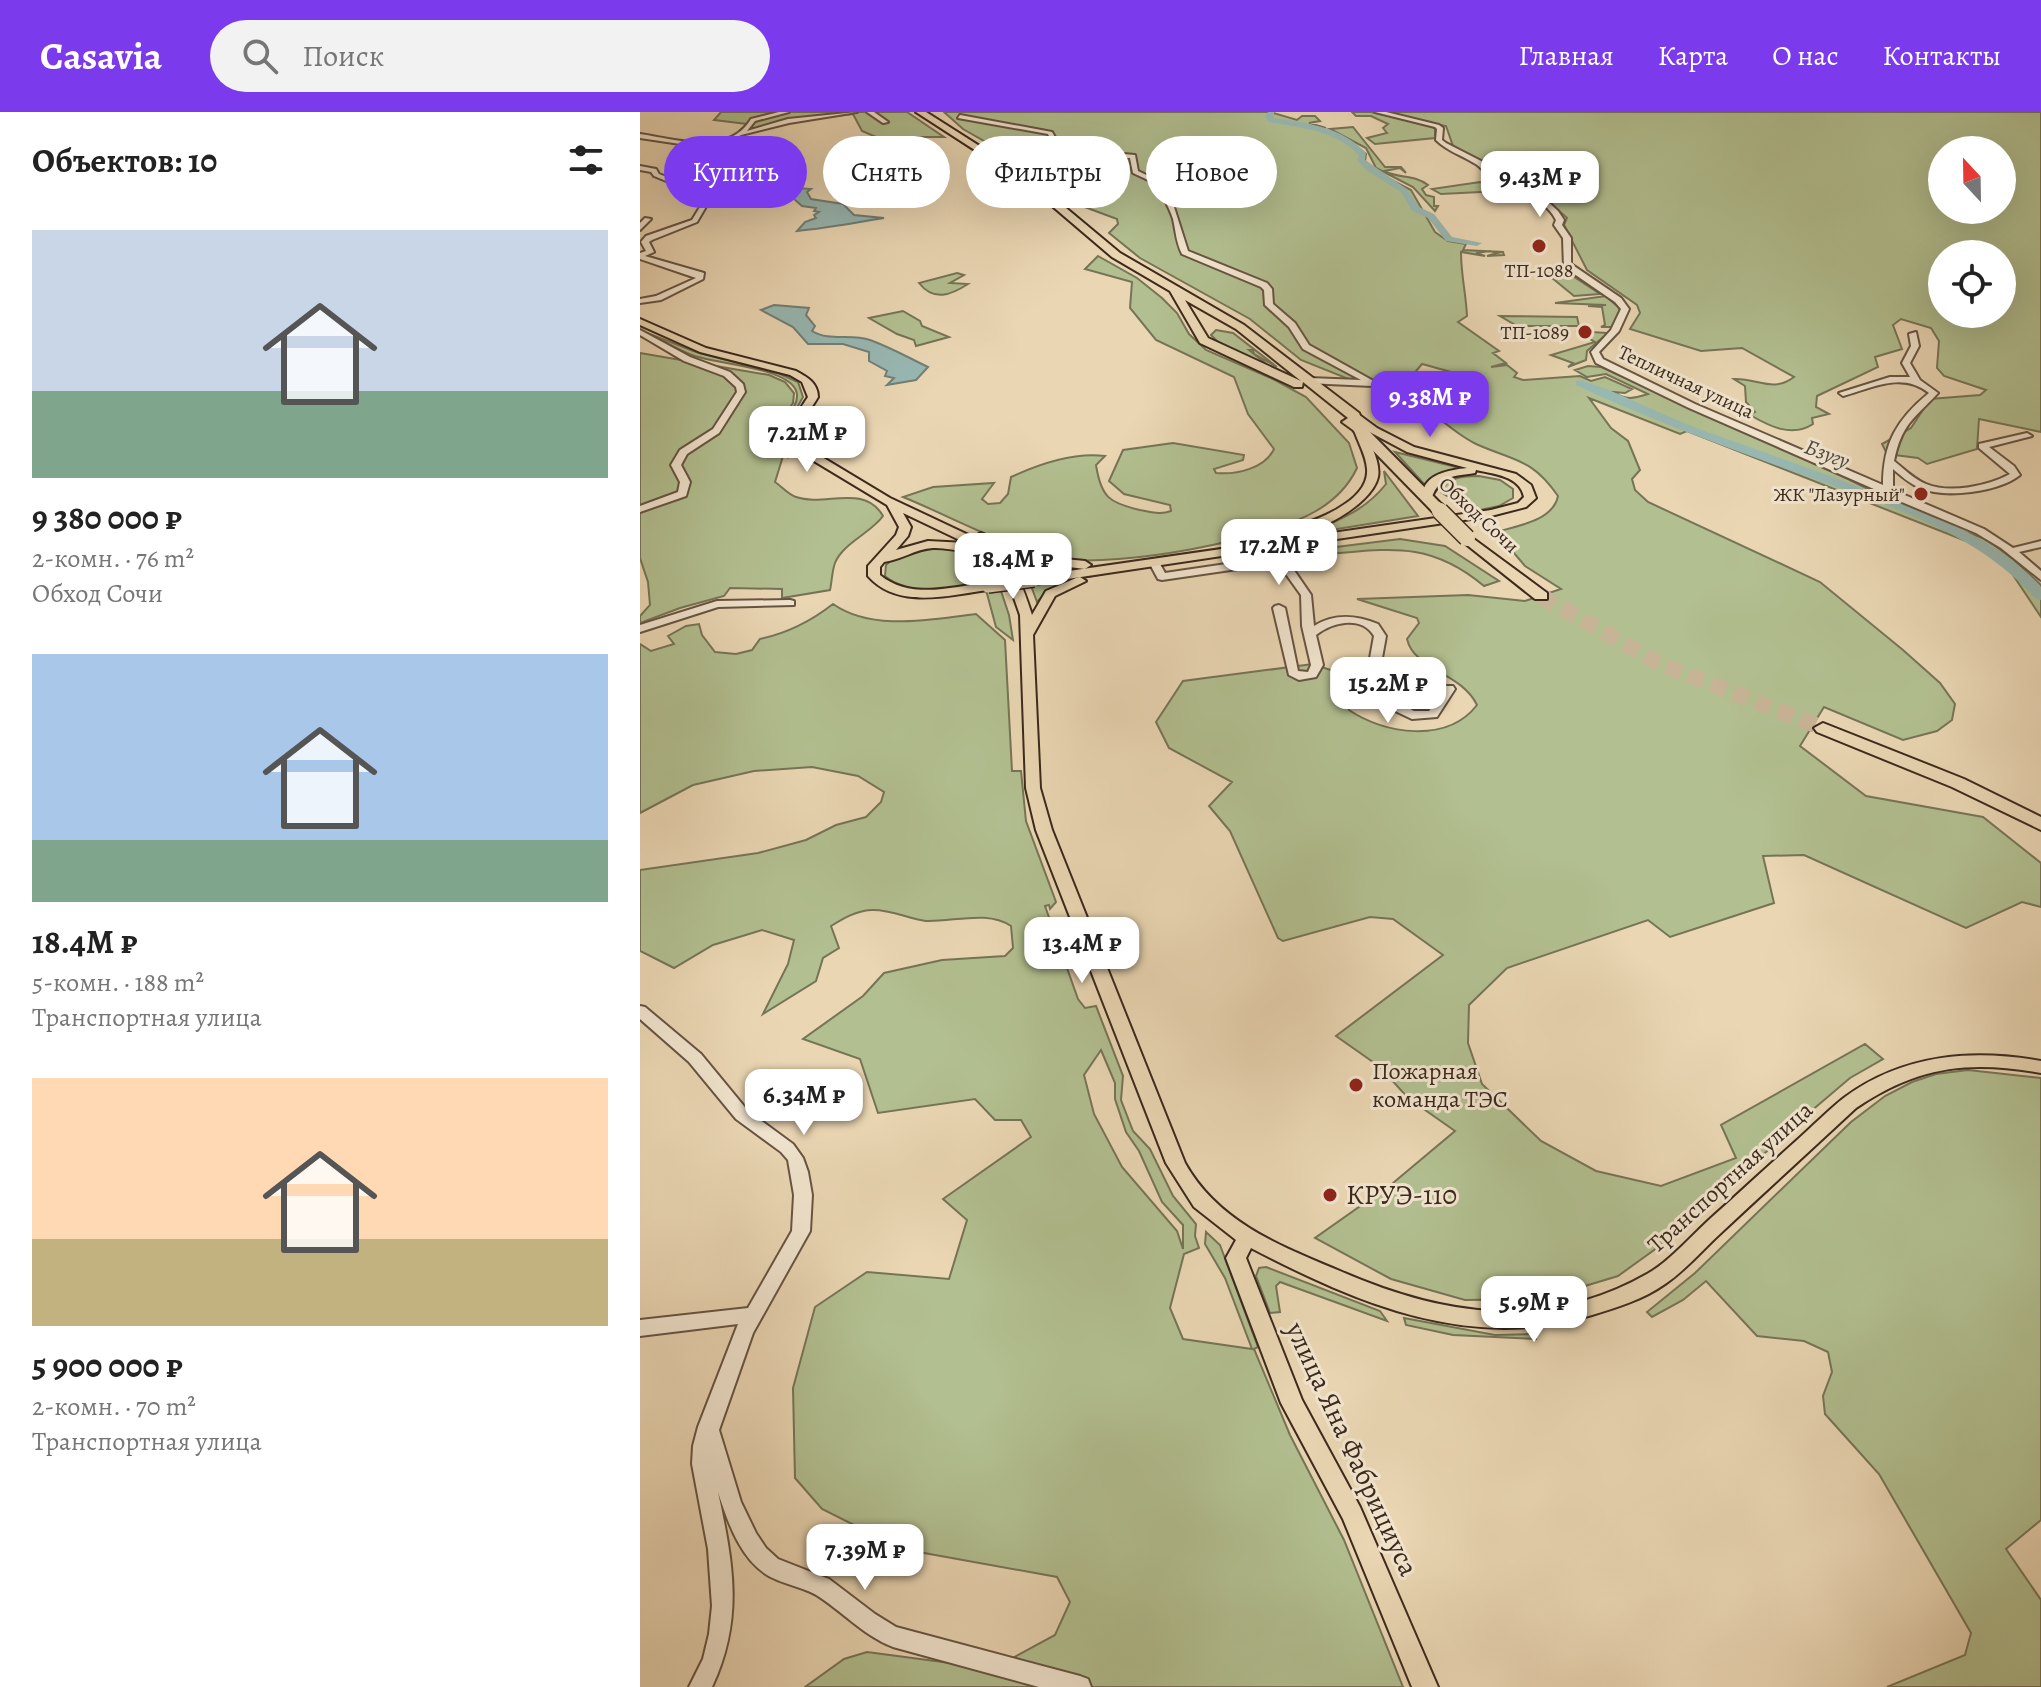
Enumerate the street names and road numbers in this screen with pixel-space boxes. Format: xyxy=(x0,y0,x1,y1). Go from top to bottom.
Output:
street label: Тепличная улица xyxy=(1614,339,1759,426)
street label: Обход Сочи xyxy=(1433,471,1525,559)
street label: Транспортная улица xyxy=(1640,1094,1820,1260)
street label: улица Яна Фабрициуса xyxy=(1276,1315,1428,1582)

